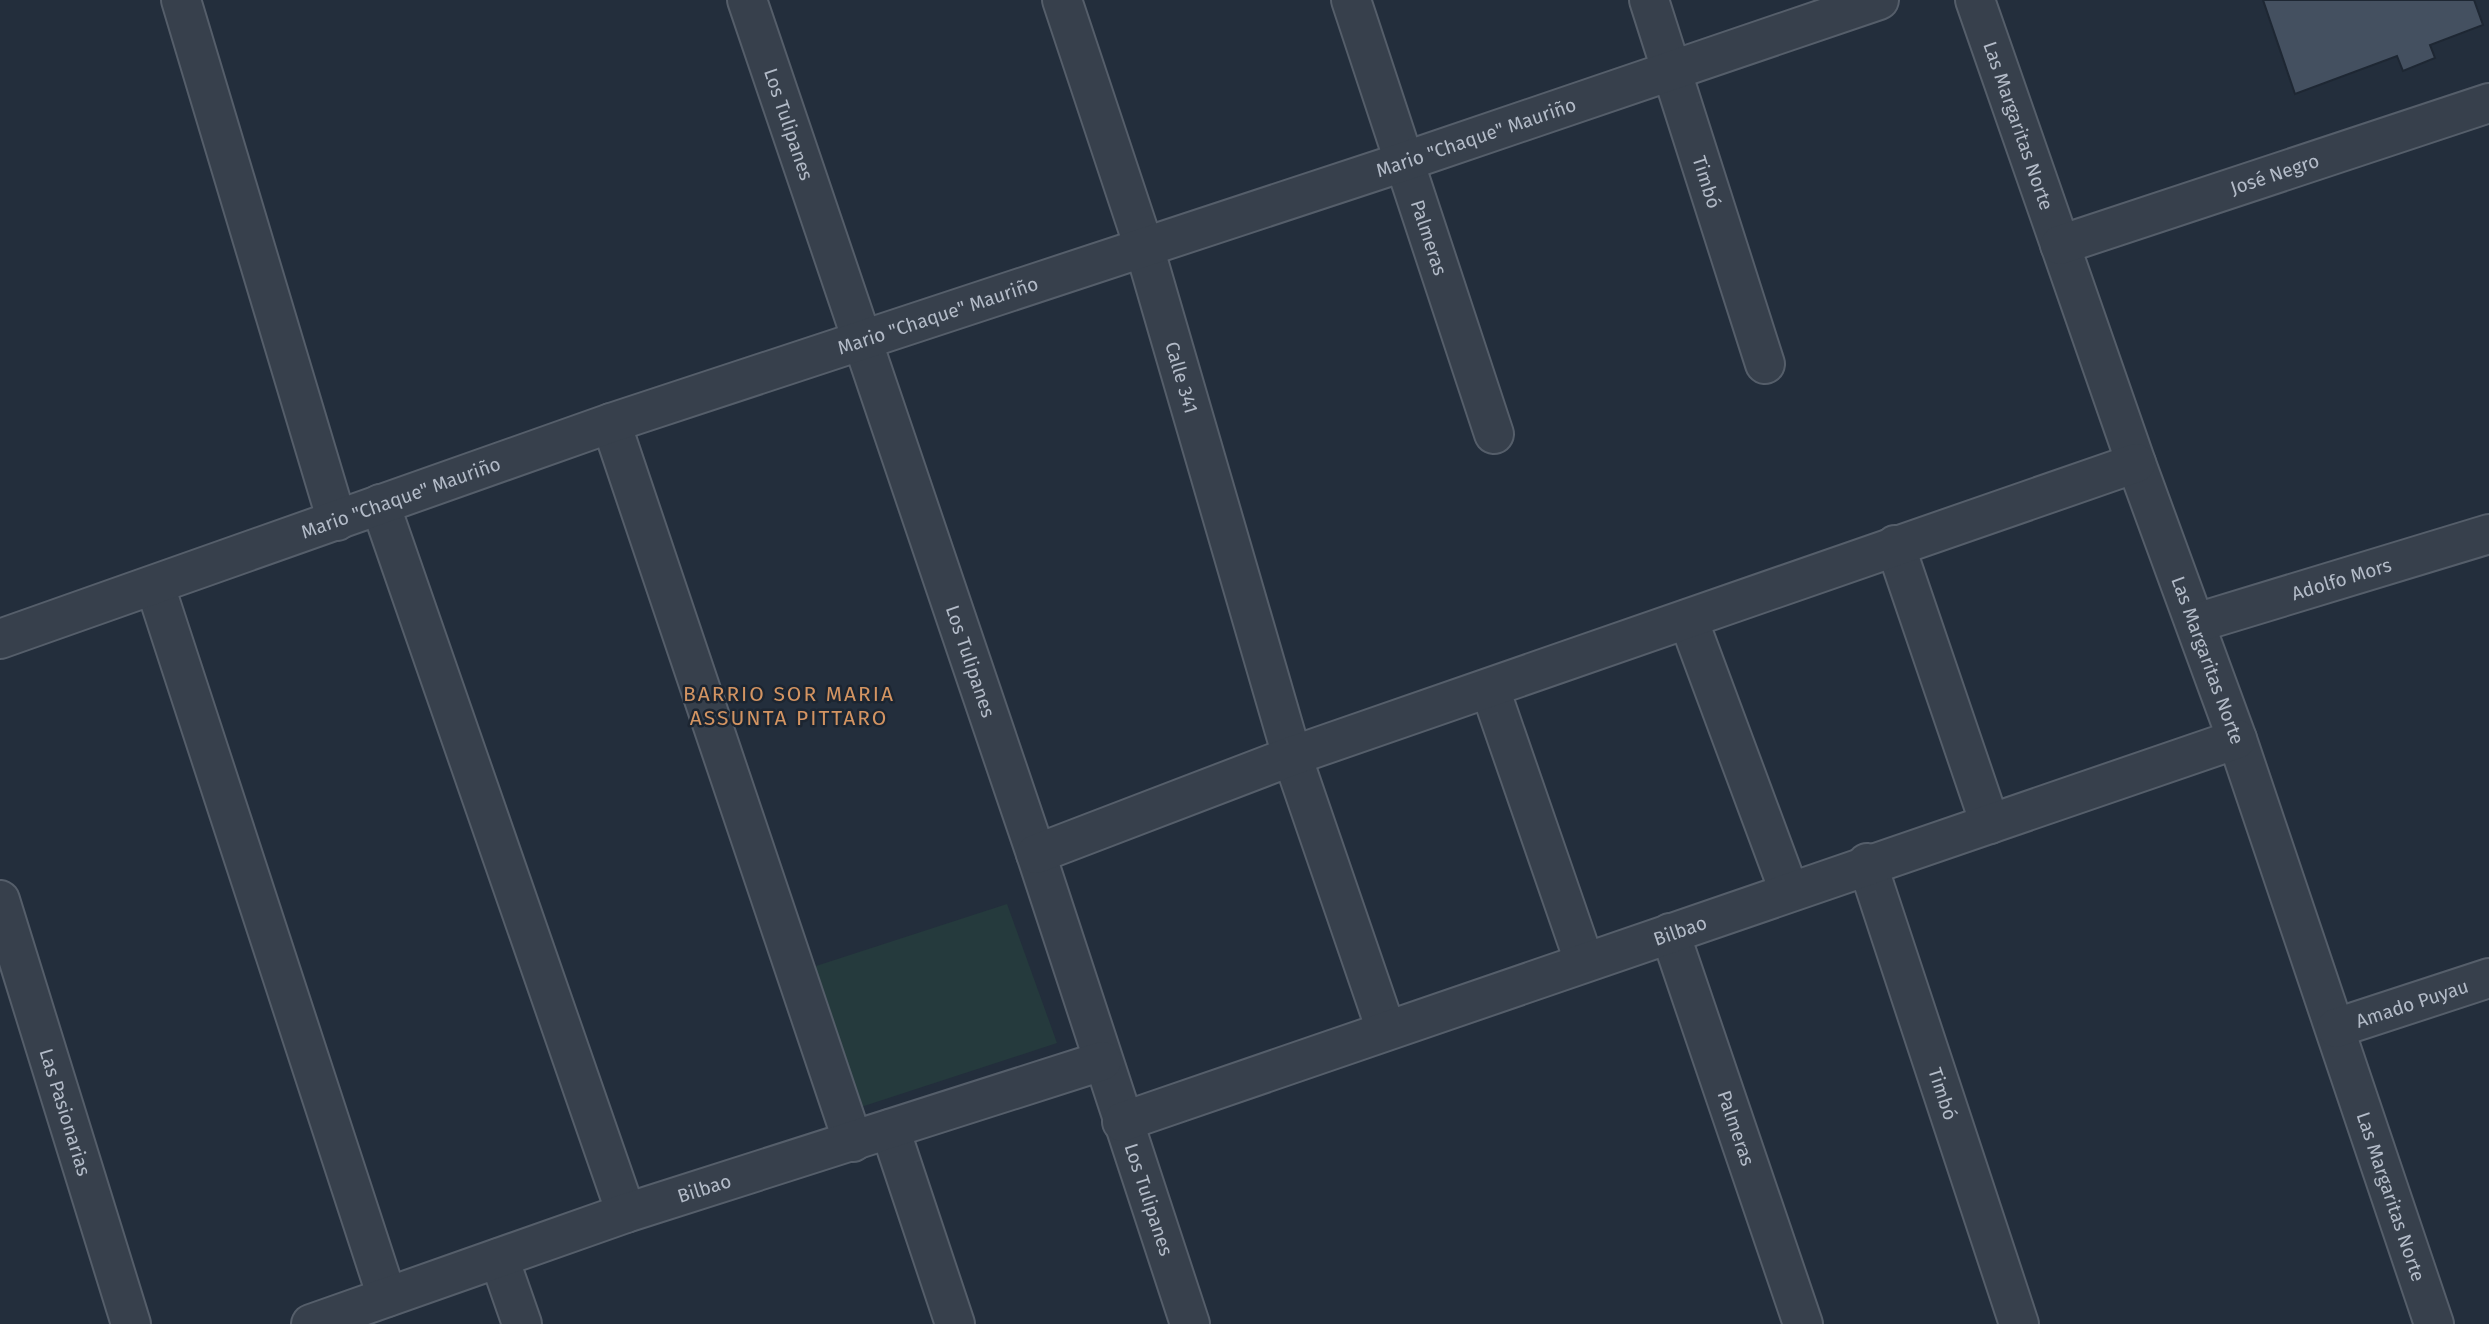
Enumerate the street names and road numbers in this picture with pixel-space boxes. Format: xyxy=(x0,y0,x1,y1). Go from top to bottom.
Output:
street label: Las Margaritas Norte xyxy=(1978,38,2058,213)
street label: Los Tulipanes xyxy=(759,65,818,183)
street label: Mario "Chaque" Mauriño xyxy=(1373,93,1579,182)
street label: José Negro xyxy=(2227,149,2322,200)
street label: Timbó xyxy=(1687,153,1726,211)
street label: Palmeras xyxy=(1406,197,1452,278)
street label: Mario "Chaque" Mauriño xyxy=(835,272,1041,360)
street label: Calle 341 xyxy=(1160,339,1203,416)
street label: Mario "Chaque" Mauriño xyxy=(298,452,504,544)
street label: Adolfo Mors xyxy=(2289,553,2394,605)
street label: Las Margaritas Norte xyxy=(2166,573,2249,747)
street label: Los Tulipanes xyxy=(941,602,1000,721)
street label: Bilbao xyxy=(1650,911,1710,951)
street label: Amado Puyau xyxy=(2353,975,2471,1033)
street label: Las Pasionarias xyxy=(35,1046,96,1179)
street label: Timbó xyxy=(1923,1065,1962,1123)
street label: Palmeras xyxy=(1712,1088,1759,1169)
street label: Las Margaritas Norte xyxy=(2351,1109,2430,1285)
street label: Los Tulipanes xyxy=(1120,1140,1178,1259)
street label: Bilbao xyxy=(675,1169,734,1208)

